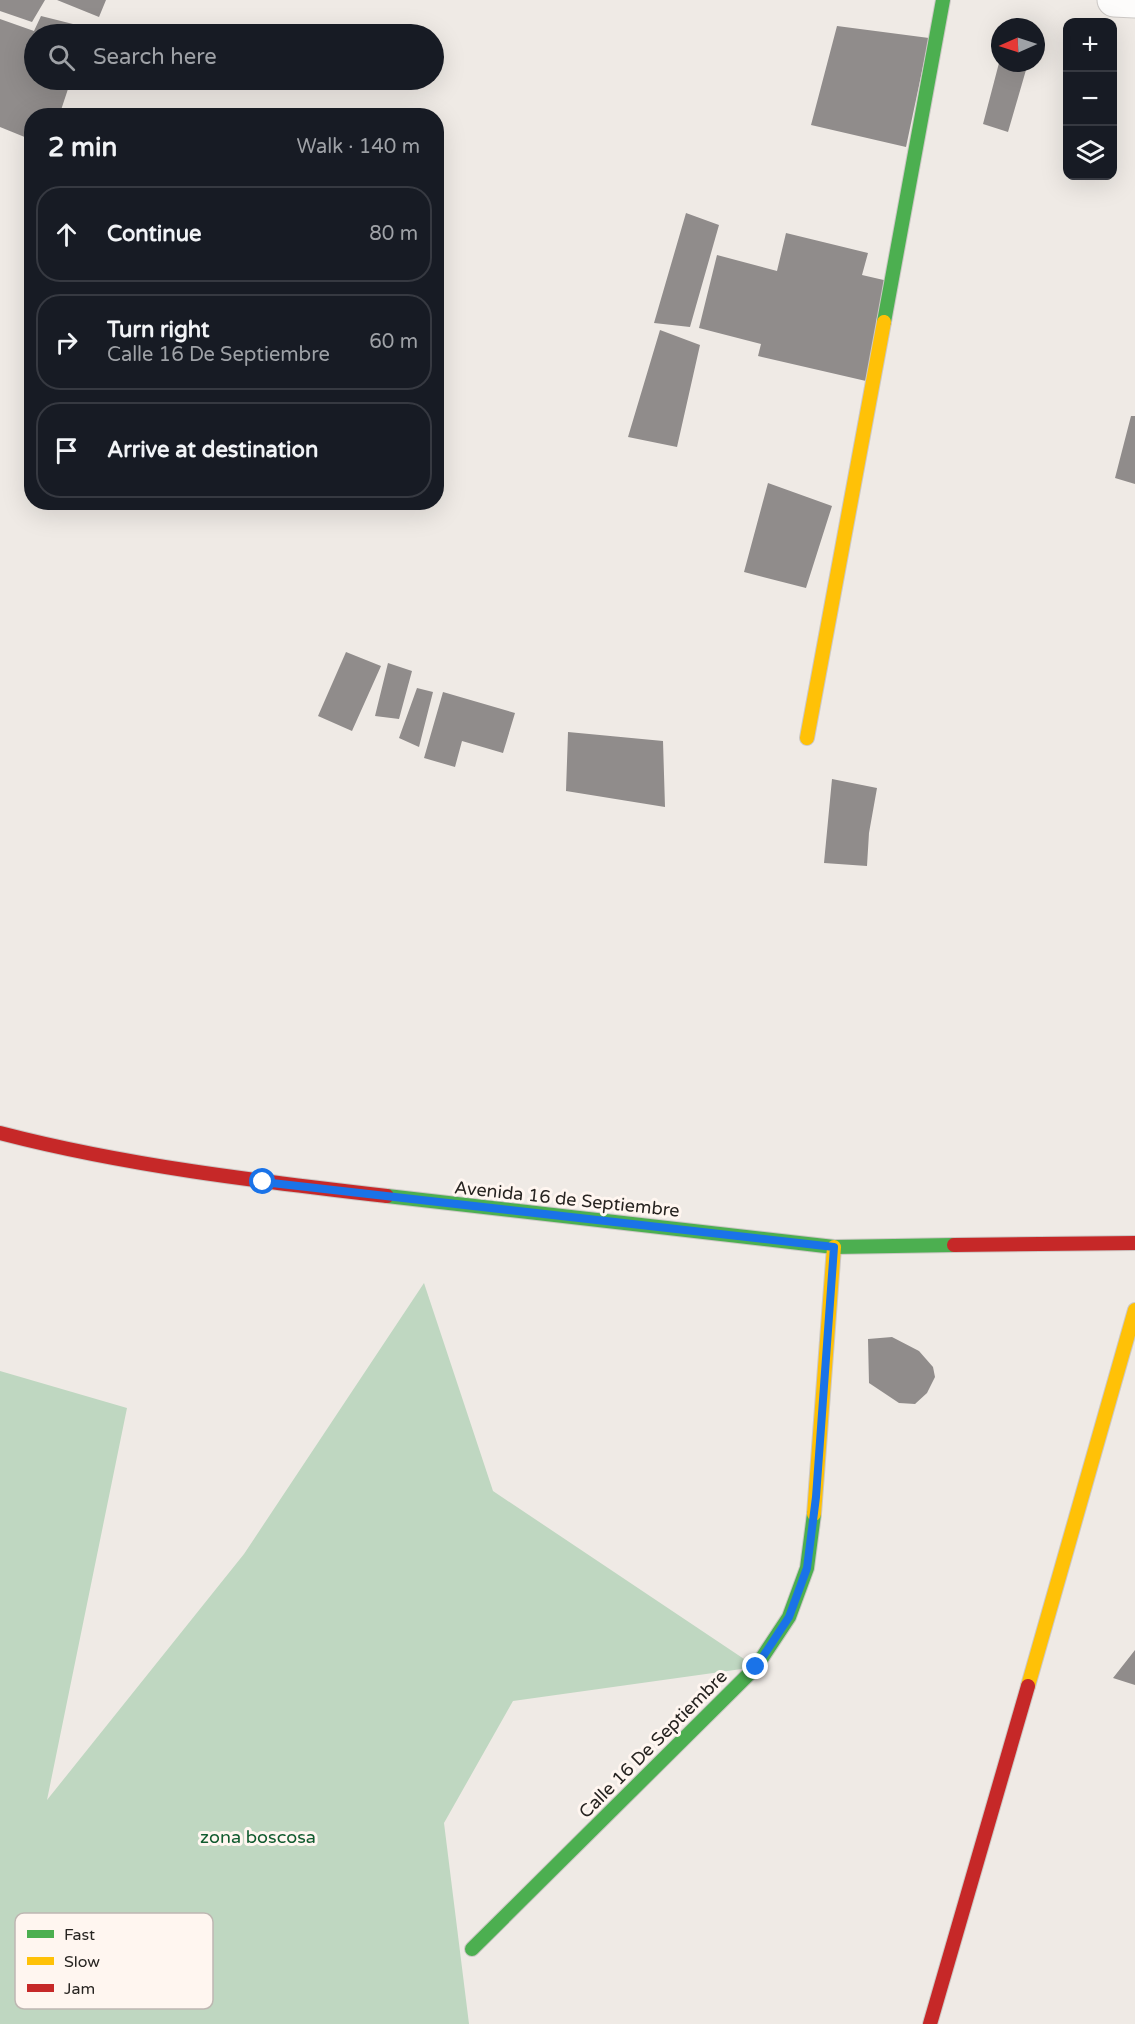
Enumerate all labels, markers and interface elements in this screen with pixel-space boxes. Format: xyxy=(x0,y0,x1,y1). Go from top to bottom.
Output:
north arrow xyxy=(991,18,1045,72)
map controls xyxy=(1063,18,1117,180)
button: + xyxy=(1063,18,1117,72)
search box xyxy=(24,24,444,90)
icon: search xyxy=(45,41,78,74)
text: Search here xyxy=(93,44,217,70)
button: − xyxy=(1063,72,1117,126)
button: layers xyxy=(1063,126,1117,180)
text: 2 min xyxy=(48,132,117,163)
text: Walk · 140 m xyxy=(297,135,420,159)
icon: ahead xyxy=(50,218,83,251)
text: Continue xyxy=(107,221,202,247)
text: 80 m xyxy=(369,222,418,246)
text: Turn right xyxy=(107,317,209,343)
icon: right xyxy=(50,326,83,359)
text: 60 m xyxy=(369,330,418,354)
text: Calle 16 De Septiembre xyxy=(107,343,330,367)
icon: arrive xyxy=(50,434,83,467)
text: Arrive at destination xyxy=(107,437,318,463)
route start xyxy=(249,1168,275,1194)
street label: Avenida 16 de Septiembre xyxy=(453,1176,681,1222)
route end xyxy=(742,1653,768,1679)
street label: Calle 16 De Septiembre xyxy=(574,1665,732,1823)
park label: zona boscosa xyxy=(200,1826,316,1848)
legend xyxy=(15,1913,213,2009)
text: Fast xyxy=(64,1925,95,1945)
text: Slow xyxy=(64,1952,100,1972)
text: Jam xyxy=(64,1979,95,1999)

